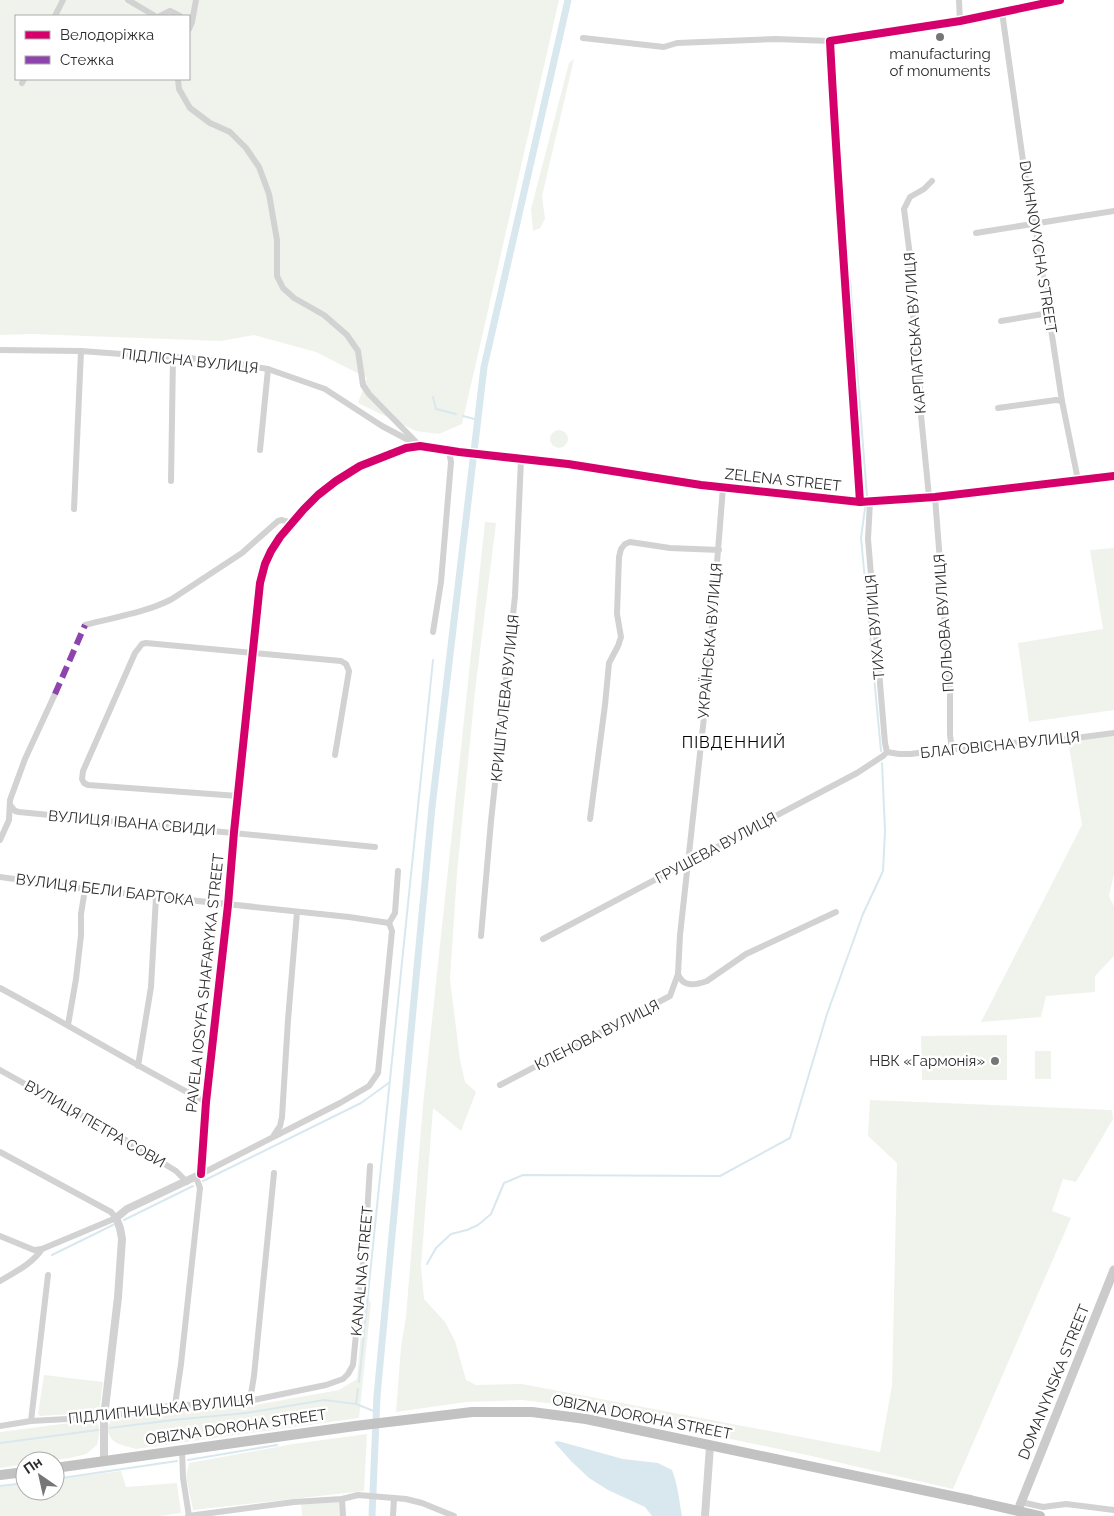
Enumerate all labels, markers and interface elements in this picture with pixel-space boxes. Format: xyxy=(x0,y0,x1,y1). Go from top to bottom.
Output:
legend xyxy=(15,15,190,80)
text: Велодоріжка xyxy=(60,26,154,44)
marker: manufacturing of monuments xyxy=(934,31,946,43)
place label: manufacturing of monuments xyxy=(889,45,991,80)
text: Стежка xyxy=(60,51,114,69)
street label: DUKHNOVYCHA STREET xyxy=(1015,159,1061,335)
street label: КАРПАТСЬКА ВУЛИЦЯ xyxy=(900,251,930,415)
street label: ПІДЛІСНА ВУЛИЦЯ xyxy=(121,345,259,377)
street label: ZELENA STREET xyxy=(724,465,842,495)
street label: ПОЛЬОВА ВУЛИЦЯ xyxy=(930,553,958,693)
street label: УКРАЇНСЬКА ВУЛИЦЯ xyxy=(693,562,726,720)
street label: ТИХА ВУЛИЦЯ xyxy=(861,574,889,680)
street label: КРИШТАЛЕВА ВУЛИЦЯ xyxy=(487,613,523,783)
street label: БЛАГОВІСНА ВУЛИЦЯ xyxy=(919,728,1081,762)
district label: ПІВДЕННИЙ xyxy=(682,733,786,752)
street label: ВУЛИЦЯ ІВАНА СВИДИ xyxy=(47,807,217,839)
street label: ГРУШЕВА ВУЛИЦЯ xyxy=(652,808,780,888)
street label: PAVELA IOSYFA SHAFARYKA STREET xyxy=(182,853,228,1113)
street label: ВУЛИЦЯ БЕЛИ БАРТОКА xyxy=(15,870,195,910)
street label: КЛЕНОВА ВУЛИЦЯ xyxy=(532,996,662,1074)
place label: НВК «Гармонія» xyxy=(869,1052,985,1070)
marker: НВК «Гармонія» xyxy=(989,1055,1001,1067)
street label: ВУЛИЦЯ ПЕТРА СОВИ xyxy=(21,1076,169,1172)
street label: KANALNA STREET xyxy=(347,1205,377,1337)
street label: DOMANYNSKA STREET xyxy=(1015,1302,1093,1462)
street label: ПІДЛИПНИЦЬКА ВУЛИЦЯ xyxy=(67,1390,255,1428)
street label: OBIZNA DOROHA STREET xyxy=(551,1391,733,1443)
street label: OBIZNA DOROHA STREET xyxy=(144,1405,328,1449)
north arrow xyxy=(15,1451,65,1501)
text: Пн xyxy=(21,1453,45,1477)

